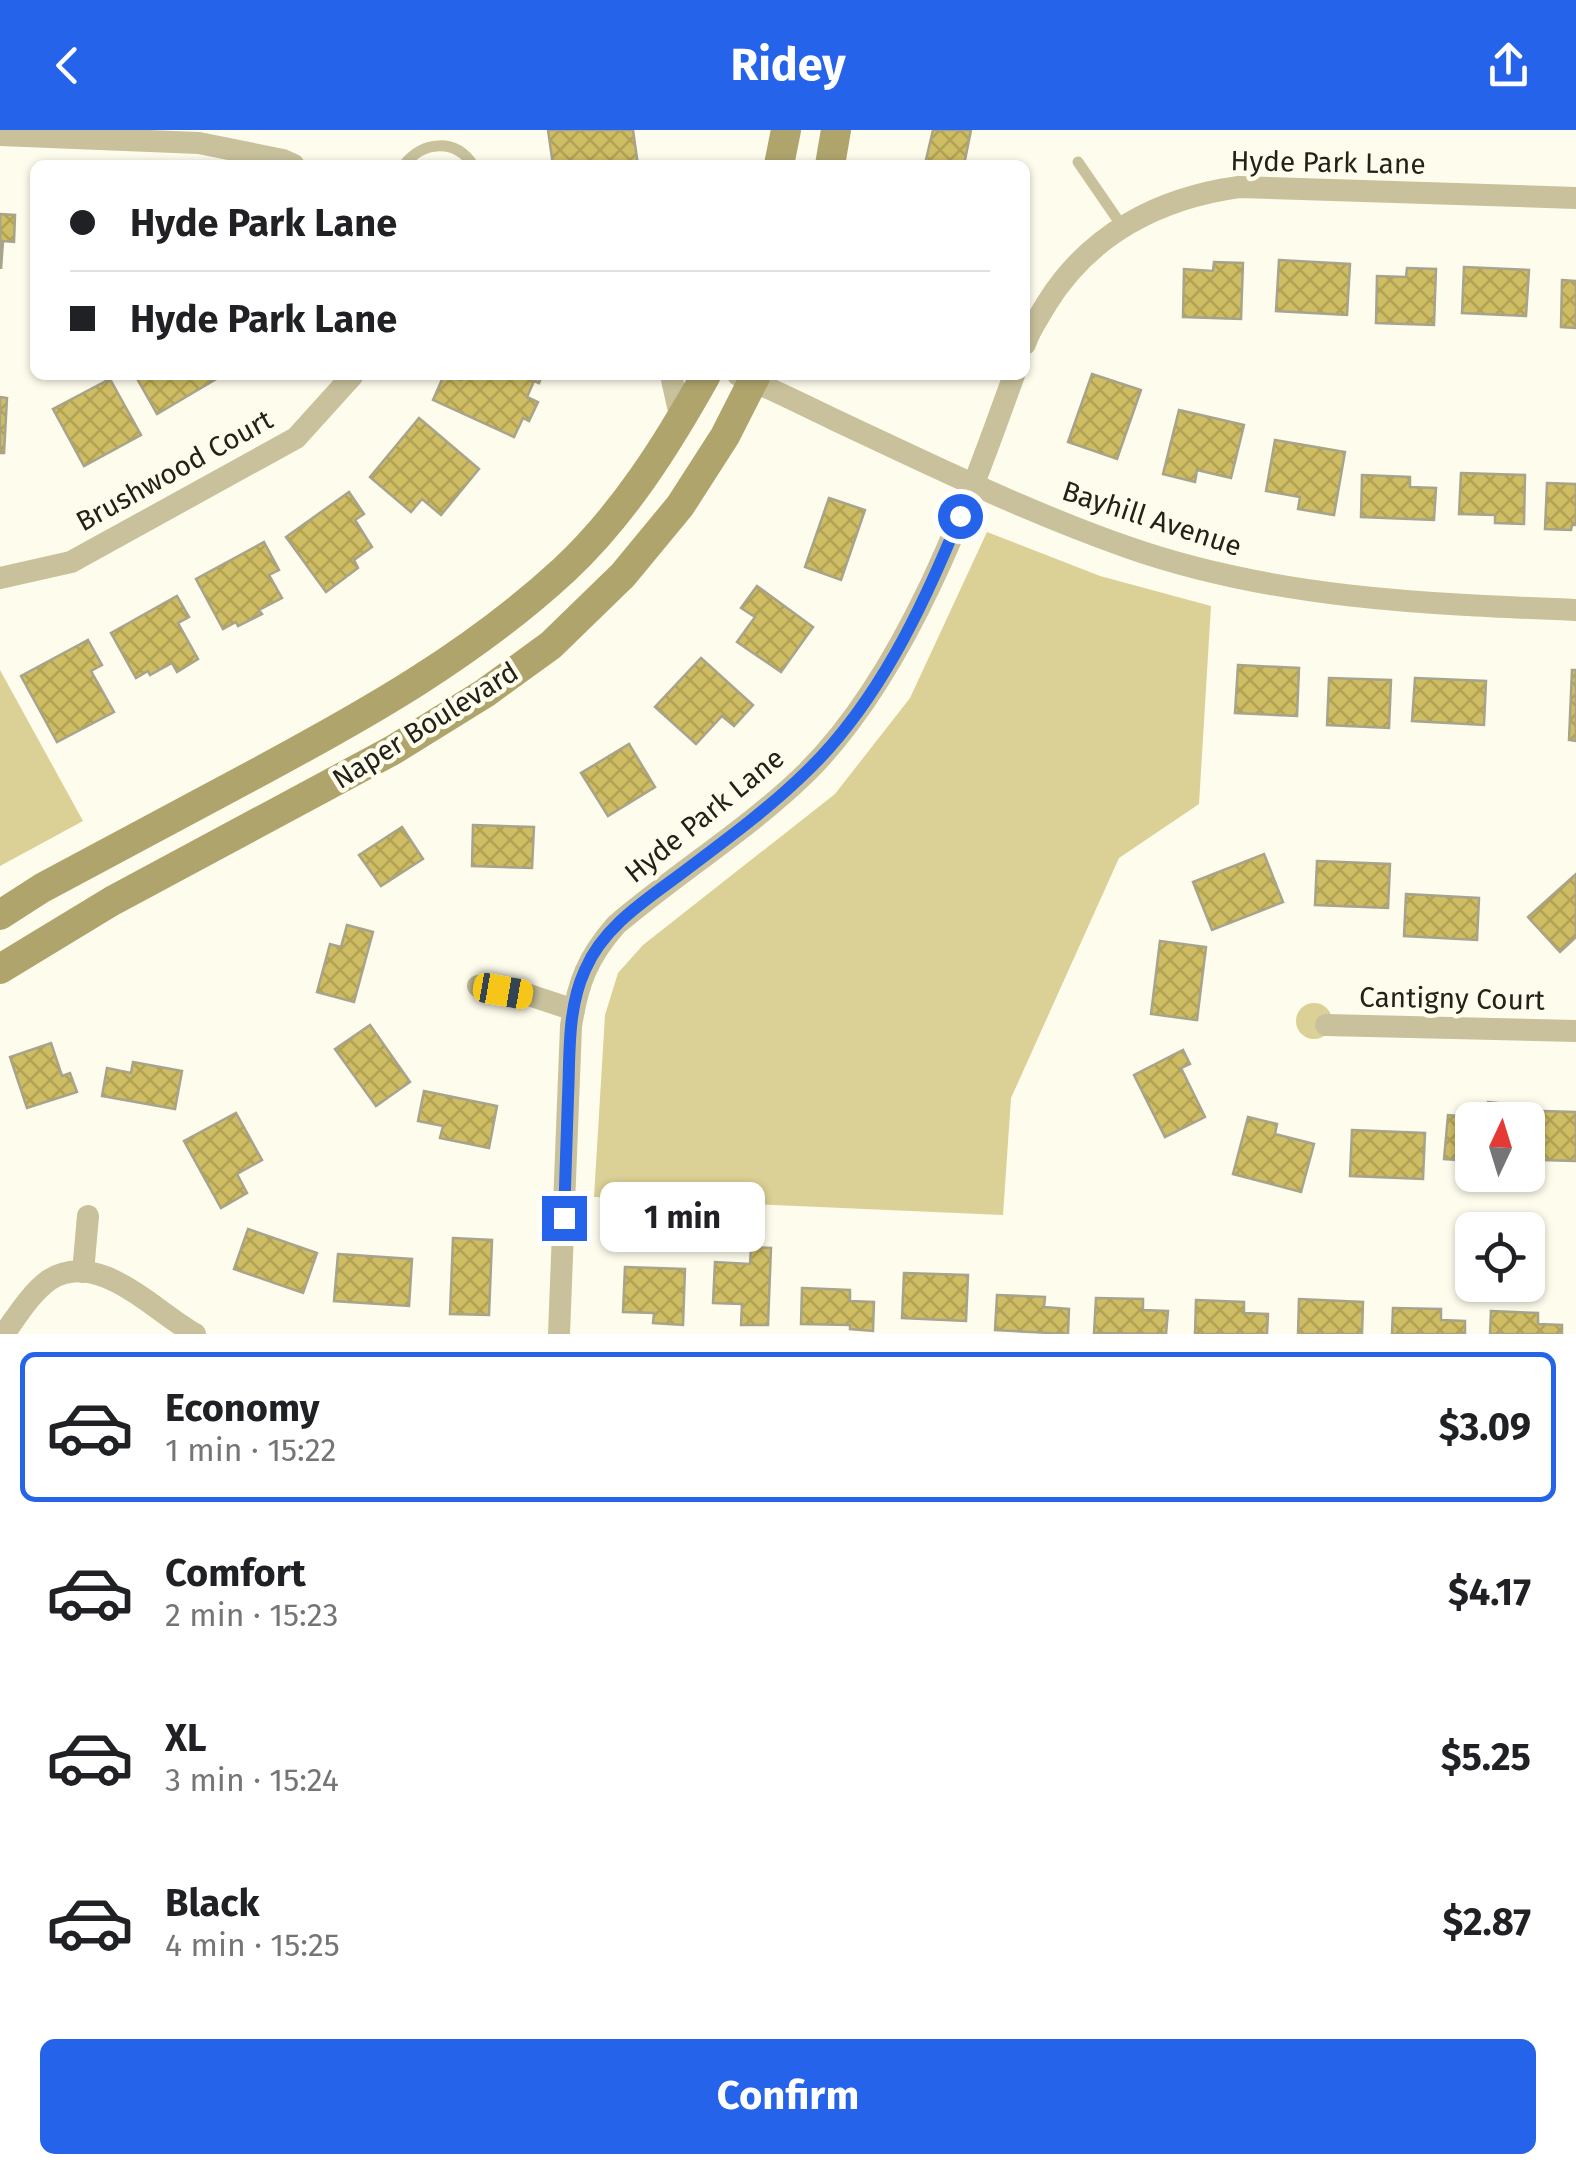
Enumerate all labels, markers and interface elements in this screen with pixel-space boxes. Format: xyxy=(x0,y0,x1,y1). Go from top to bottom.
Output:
icon: back xyxy=(40,38,95,93)
text: Ridey xyxy=(730,38,846,92)
icon: share xyxy=(1481,38,1536,93)
street label: Hyde Park Lane xyxy=(1230,144,1426,181)
text: Hyde Park Lane xyxy=(130,200,397,246)
text: Hyde Park Lane xyxy=(130,296,397,342)
street label: Brushwood Court xyxy=(70,402,279,538)
street label: Bayhill Avenue xyxy=(1058,474,1246,563)
route start xyxy=(938,494,983,539)
street label: Naper Boulevard xyxy=(326,655,524,796)
street label: Hyde Park Lane xyxy=(618,741,791,890)
car xyxy=(471,971,535,1011)
street label: Cantigny Court xyxy=(1359,980,1546,1017)
north arrow xyxy=(1455,1102,1545,1192)
map controls xyxy=(1455,1102,1545,1302)
callout: 1 min xyxy=(599,1183,764,1253)
route end xyxy=(542,1196,587,1241)
text: 1 min xyxy=(644,1198,721,1236)
button: locate xyxy=(1455,1212,1545,1302)
icon: car xyxy=(45,1382,135,1472)
text: Economy xyxy=(165,1385,320,1431)
text: $3.09 xyxy=(1439,1404,1531,1450)
text: 1 min · 15:22 xyxy=(165,1431,336,1469)
icon: car xyxy=(45,1547,135,1637)
text: Comfort xyxy=(165,1550,306,1596)
text: $4.17 xyxy=(1448,1569,1531,1615)
text: 2 min · 15:23 xyxy=(165,1596,338,1634)
icon: car xyxy=(45,1712,135,1802)
text: XL xyxy=(165,1715,207,1761)
text: $5.25 xyxy=(1441,1734,1531,1780)
text: 3 min · 15:24 xyxy=(165,1761,339,1799)
icon: car xyxy=(45,1877,135,1967)
text: Black xyxy=(165,1880,260,1926)
text: $2.87 xyxy=(1442,1899,1531,1945)
text: 4 min · 15:25 xyxy=(165,1926,340,1964)
button: Confirm xyxy=(40,2039,1536,2154)

